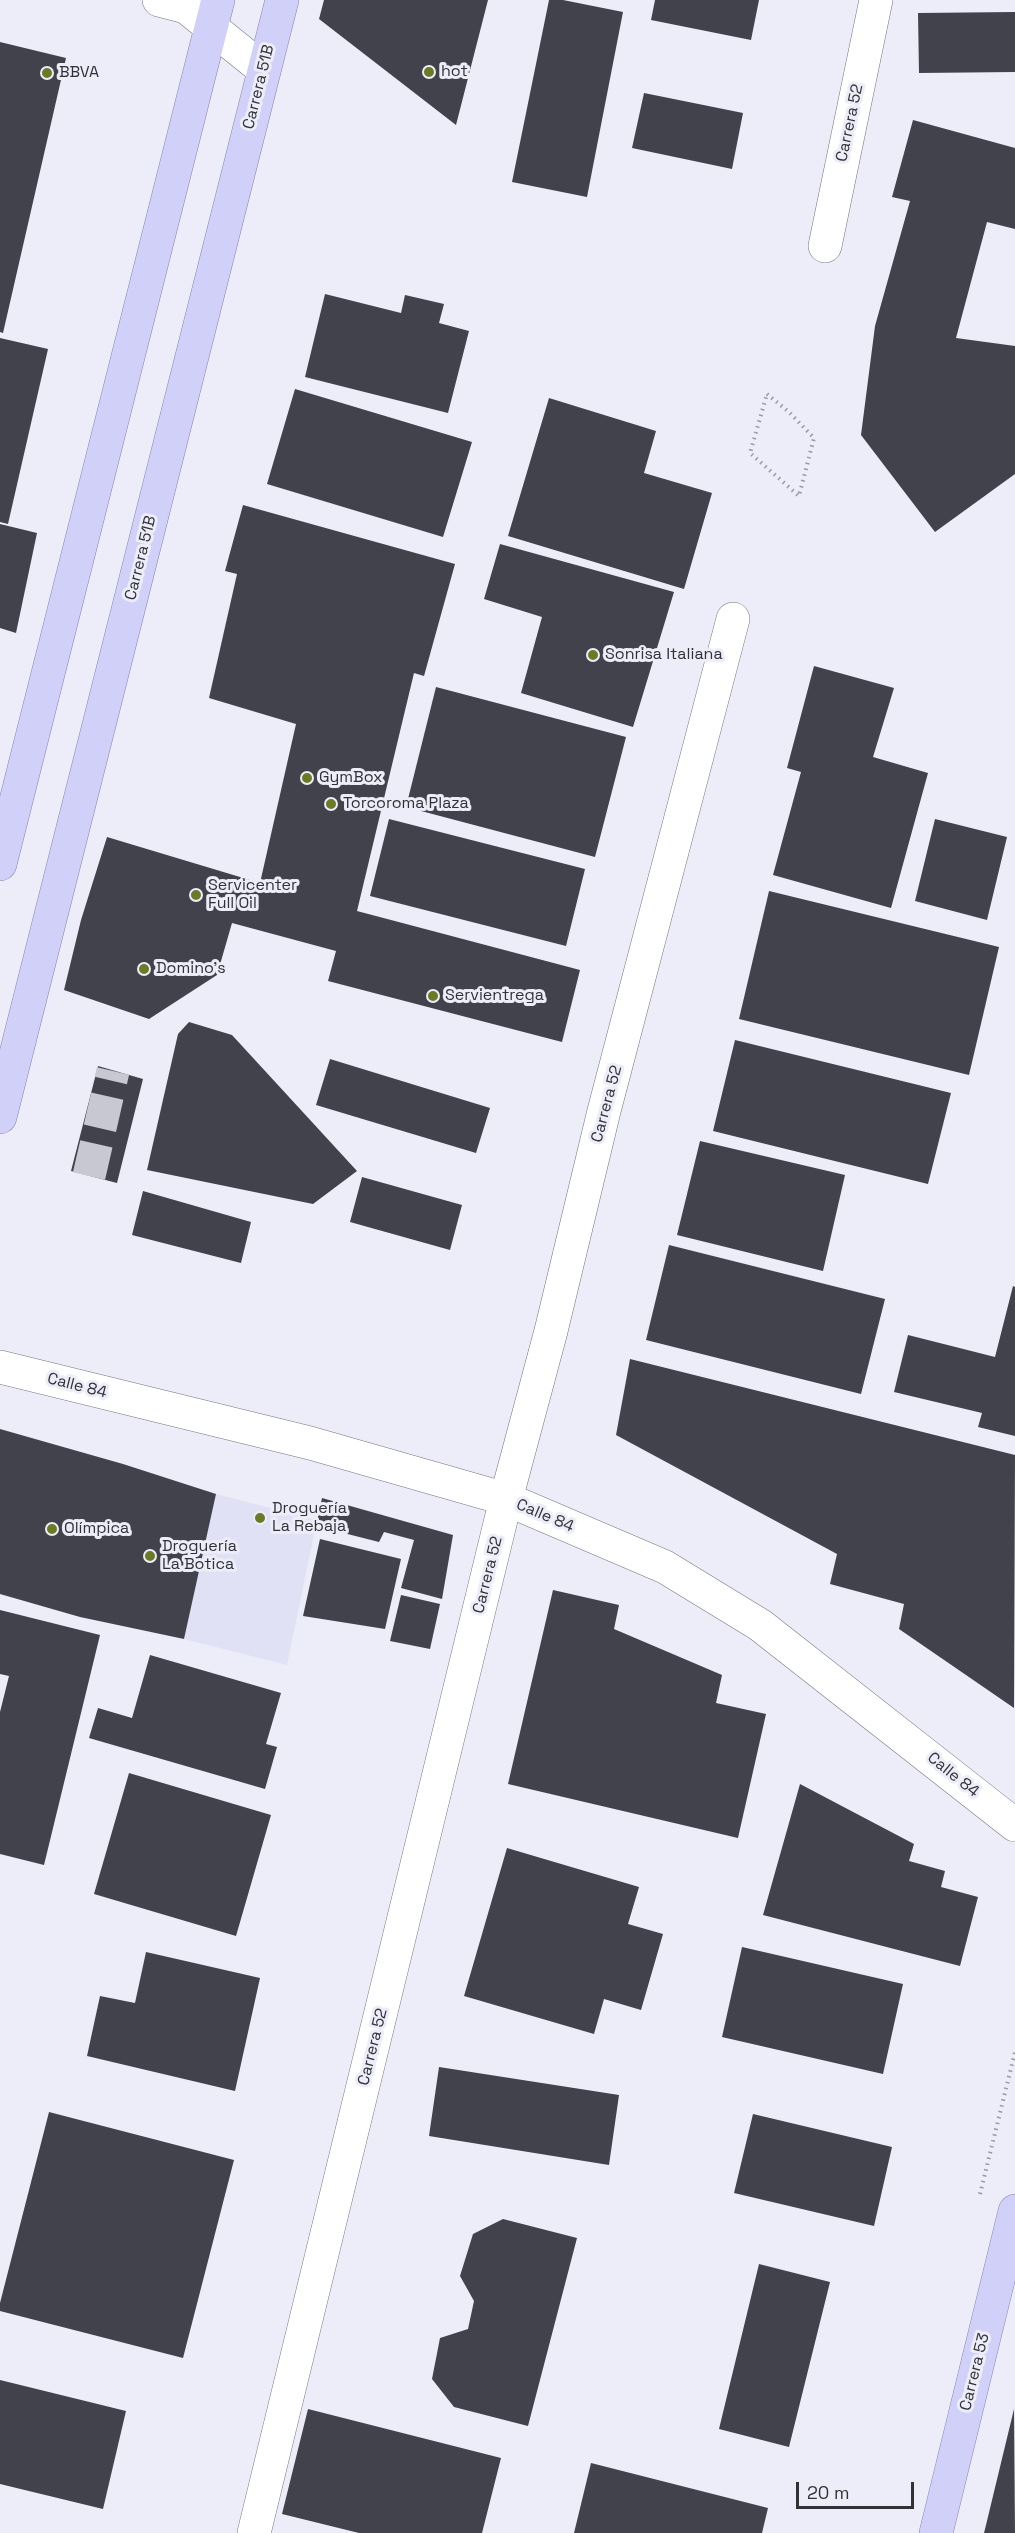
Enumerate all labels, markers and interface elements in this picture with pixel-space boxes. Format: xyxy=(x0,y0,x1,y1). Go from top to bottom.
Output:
street label: Carrera 51B xyxy=(239,43,279,131)
place label: hot xyxy=(441,62,468,82)
place label: BBVA xyxy=(59,63,99,83)
marker: hot xyxy=(422,65,436,79)
marker: BBVA xyxy=(40,66,54,80)
street label: Carrera 52 xyxy=(832,82,868,164)
street label: Carrera 51B xyxy=(121,514,161,602)
place label: Sonrisa Italiana xyxy=(605,645,723,665)
marker: Sonrisa Italiana xyxy=(586,648,600,662)
place label: GymBox xyxy=(319,768,383,788)
marker: GymBox xyxy=(300,771,314,785)
place label: Torcoroma Plaza xyxy=(343,794,469,814)
marker: Torcoroma Plaza xyxy=(324,797,338,811)
place label: Servicenter Full Oil xyxy=(208,876,297,914)
marker: Servicenter Full Oil xyxy=(189,888,203,902)
place label: Domino's xyxy=(156,959,226,979)
marker: Domino's xyxy=(137,962,151,976)
place label: Servientrega xyxy=(445,986,544,1006)
marker: Servientrega xyxy=(426,989,440,1003)
street label: Carrera 52 xyxy=(588,1063,626,1145)
street label: Calle 84 xyxy=(45,1369,109,1403)
street label: Calle 84 xyxy=(513,1495,577,1537)
place label: Droguería La Rebaja xyxy=(272,1499,347,1537)
marker: Droguería La Rebaja xyxy=(253,1511,267,1525)
place label: Olímpica xyxy=(64,1519,129,1539)
marker: Olímpica xyxy=(45,1522,59,1536)
street label: Carrera 52 xyxy=(469,1534,507,1616)
place label: Droguería La Botica xyxy=(162,1537,237,1575)
marker: Droguería La Botica xyxy=(143,1549,157,1563)
street label: Calle 84 xyxy=(923,1748,983,1802)
street label: Carrera 52 xyxy=(354,2006,392,2088)
street label: Carrera 53 xyxy=(956,2331,994,2413)
scale bar xyxy=(799,2470,918,2508)
text: 20 m xyxy=(807,2481,850,2504)

